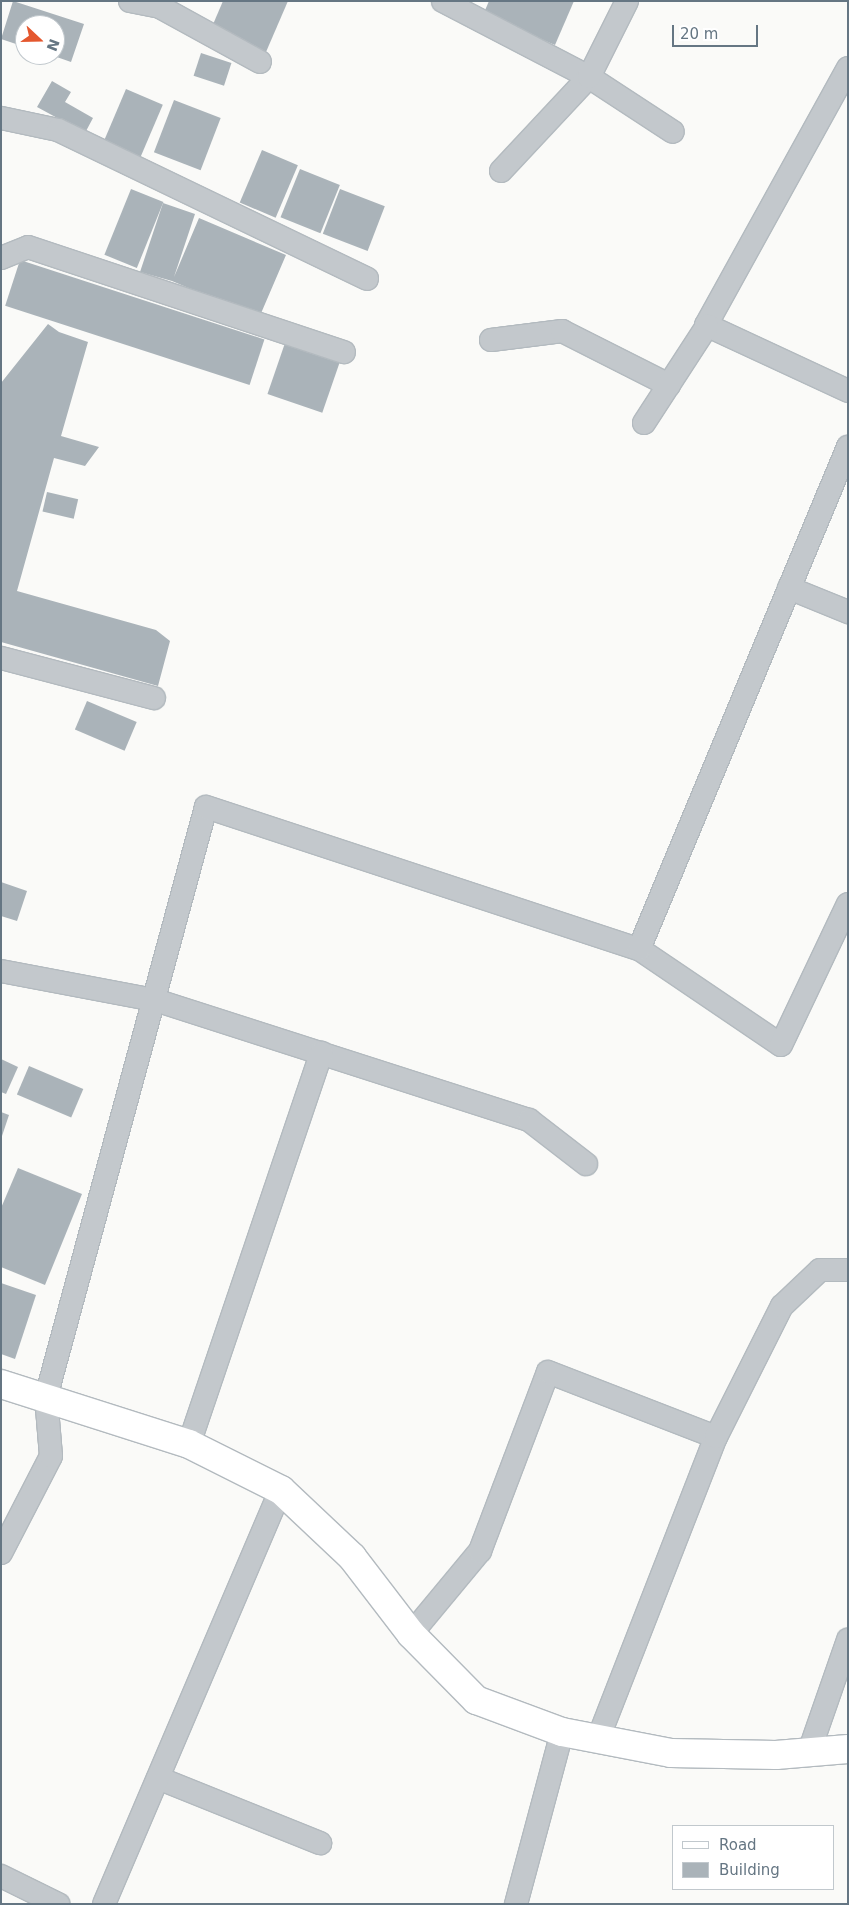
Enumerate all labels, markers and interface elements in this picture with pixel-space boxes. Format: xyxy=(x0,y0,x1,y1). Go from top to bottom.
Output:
north arrow xyxy=(15,15,65,65)
scale bar xyxy=(674,15,760,47)
text: 20 m xyxy=(680,25,718,43)
text: N xyxy=(44,37,63,53)
legend xyxy=(672,1825,834,1890)
text: Road xyxy=(719,1836,757,1854)
text: Building xyxy=(719,1861,780,1879)

